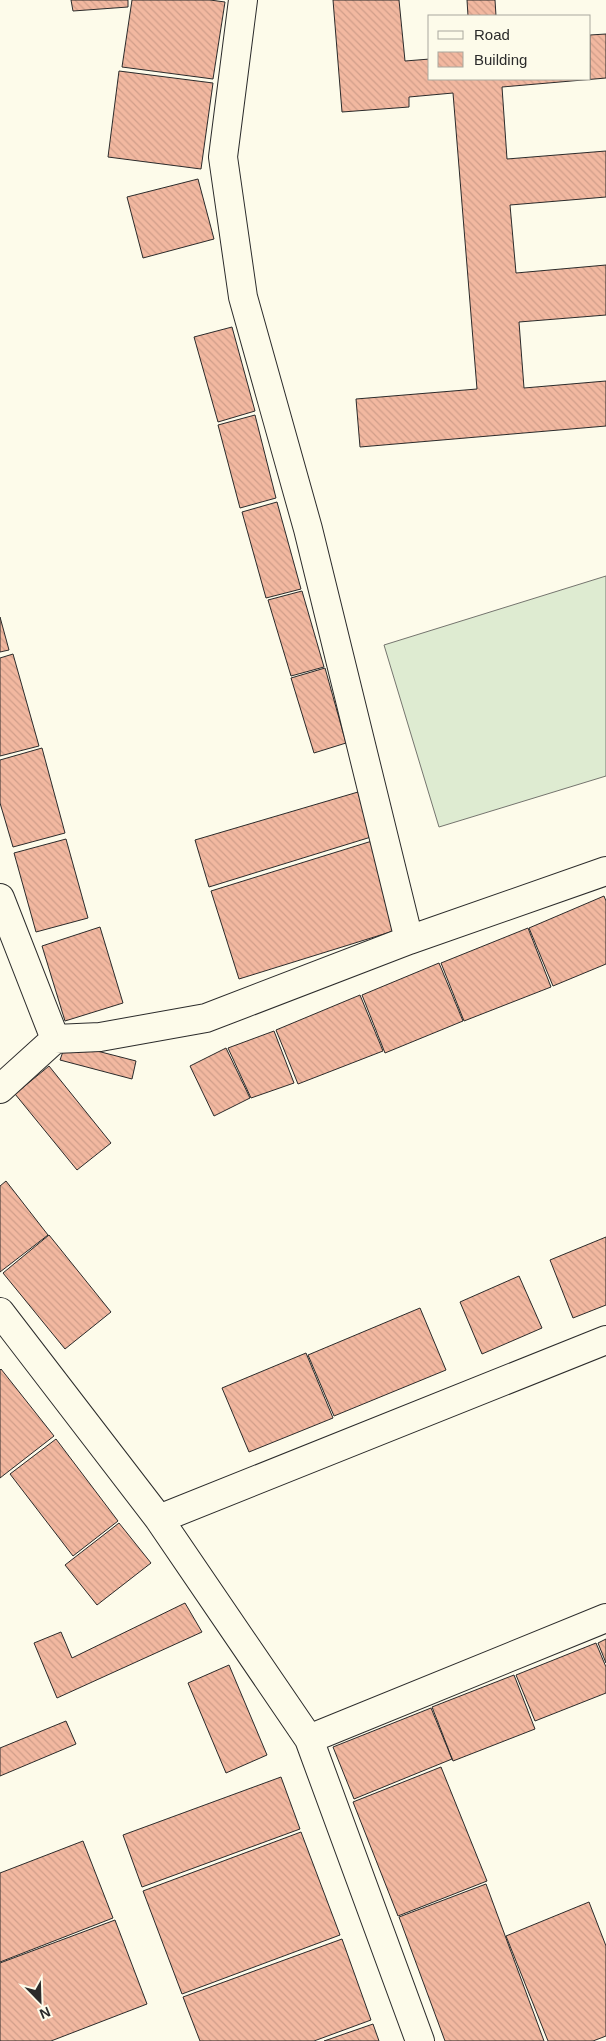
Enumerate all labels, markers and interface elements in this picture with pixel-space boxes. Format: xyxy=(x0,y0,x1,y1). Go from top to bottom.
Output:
legend xyxy=(428,15,591,80)
text: Road xyxy=(474,26,510,43)
text: Building xyxy=(474,51,527,68)
north arrow xyxy=(15,1976,65,2026)
text: N xyxy=(37,2004,53,2022)

